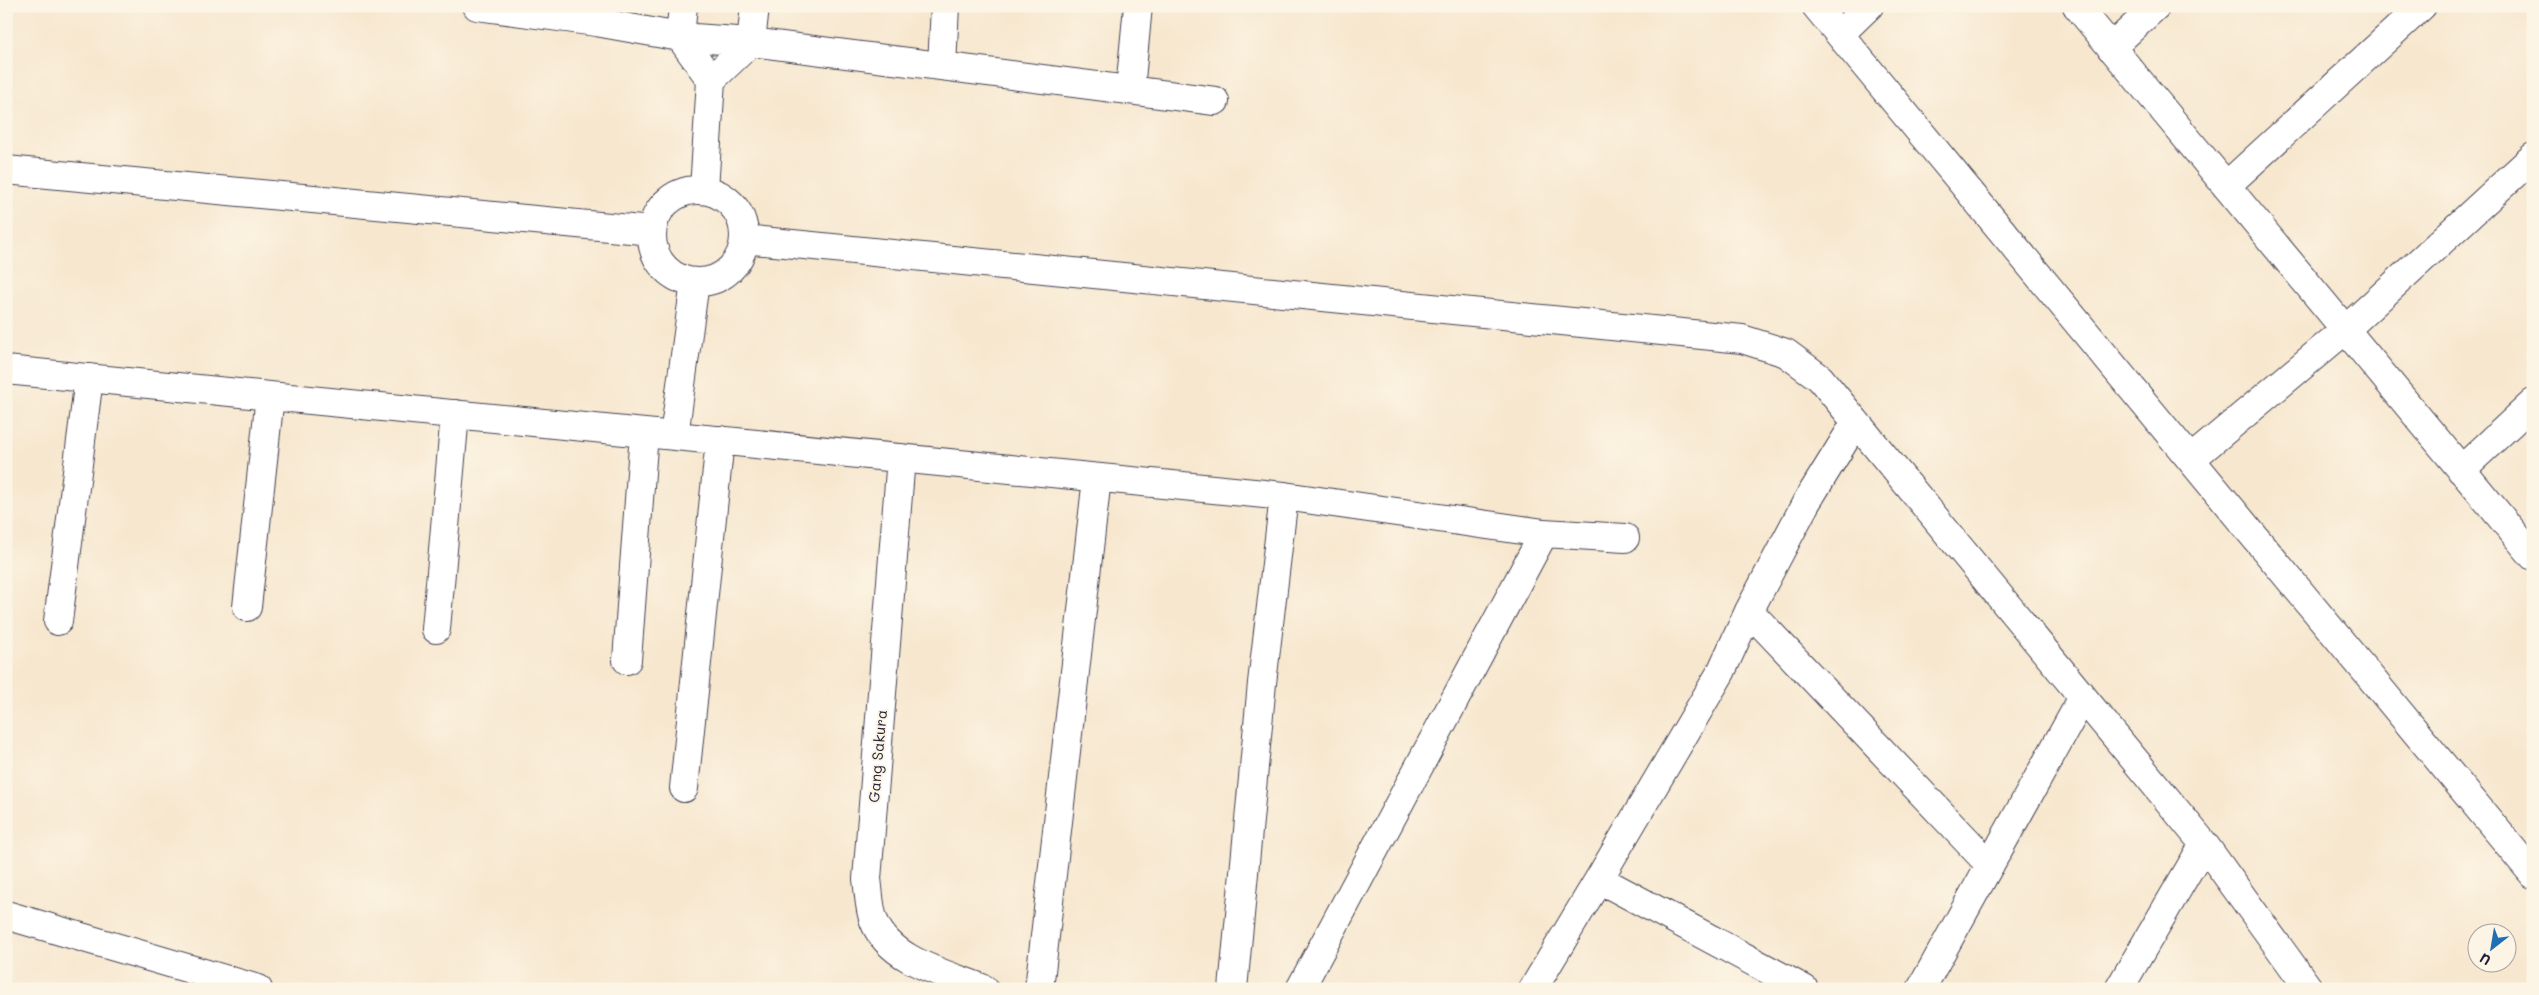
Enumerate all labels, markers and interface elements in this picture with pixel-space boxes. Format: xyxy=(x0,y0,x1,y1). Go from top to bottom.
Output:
street label: Gang Sakura xyxy=(863,709,891,803)
north arrow xyxy=(2466,922,2516,972)
text: U xyxy=(2476,949,2494,970)

